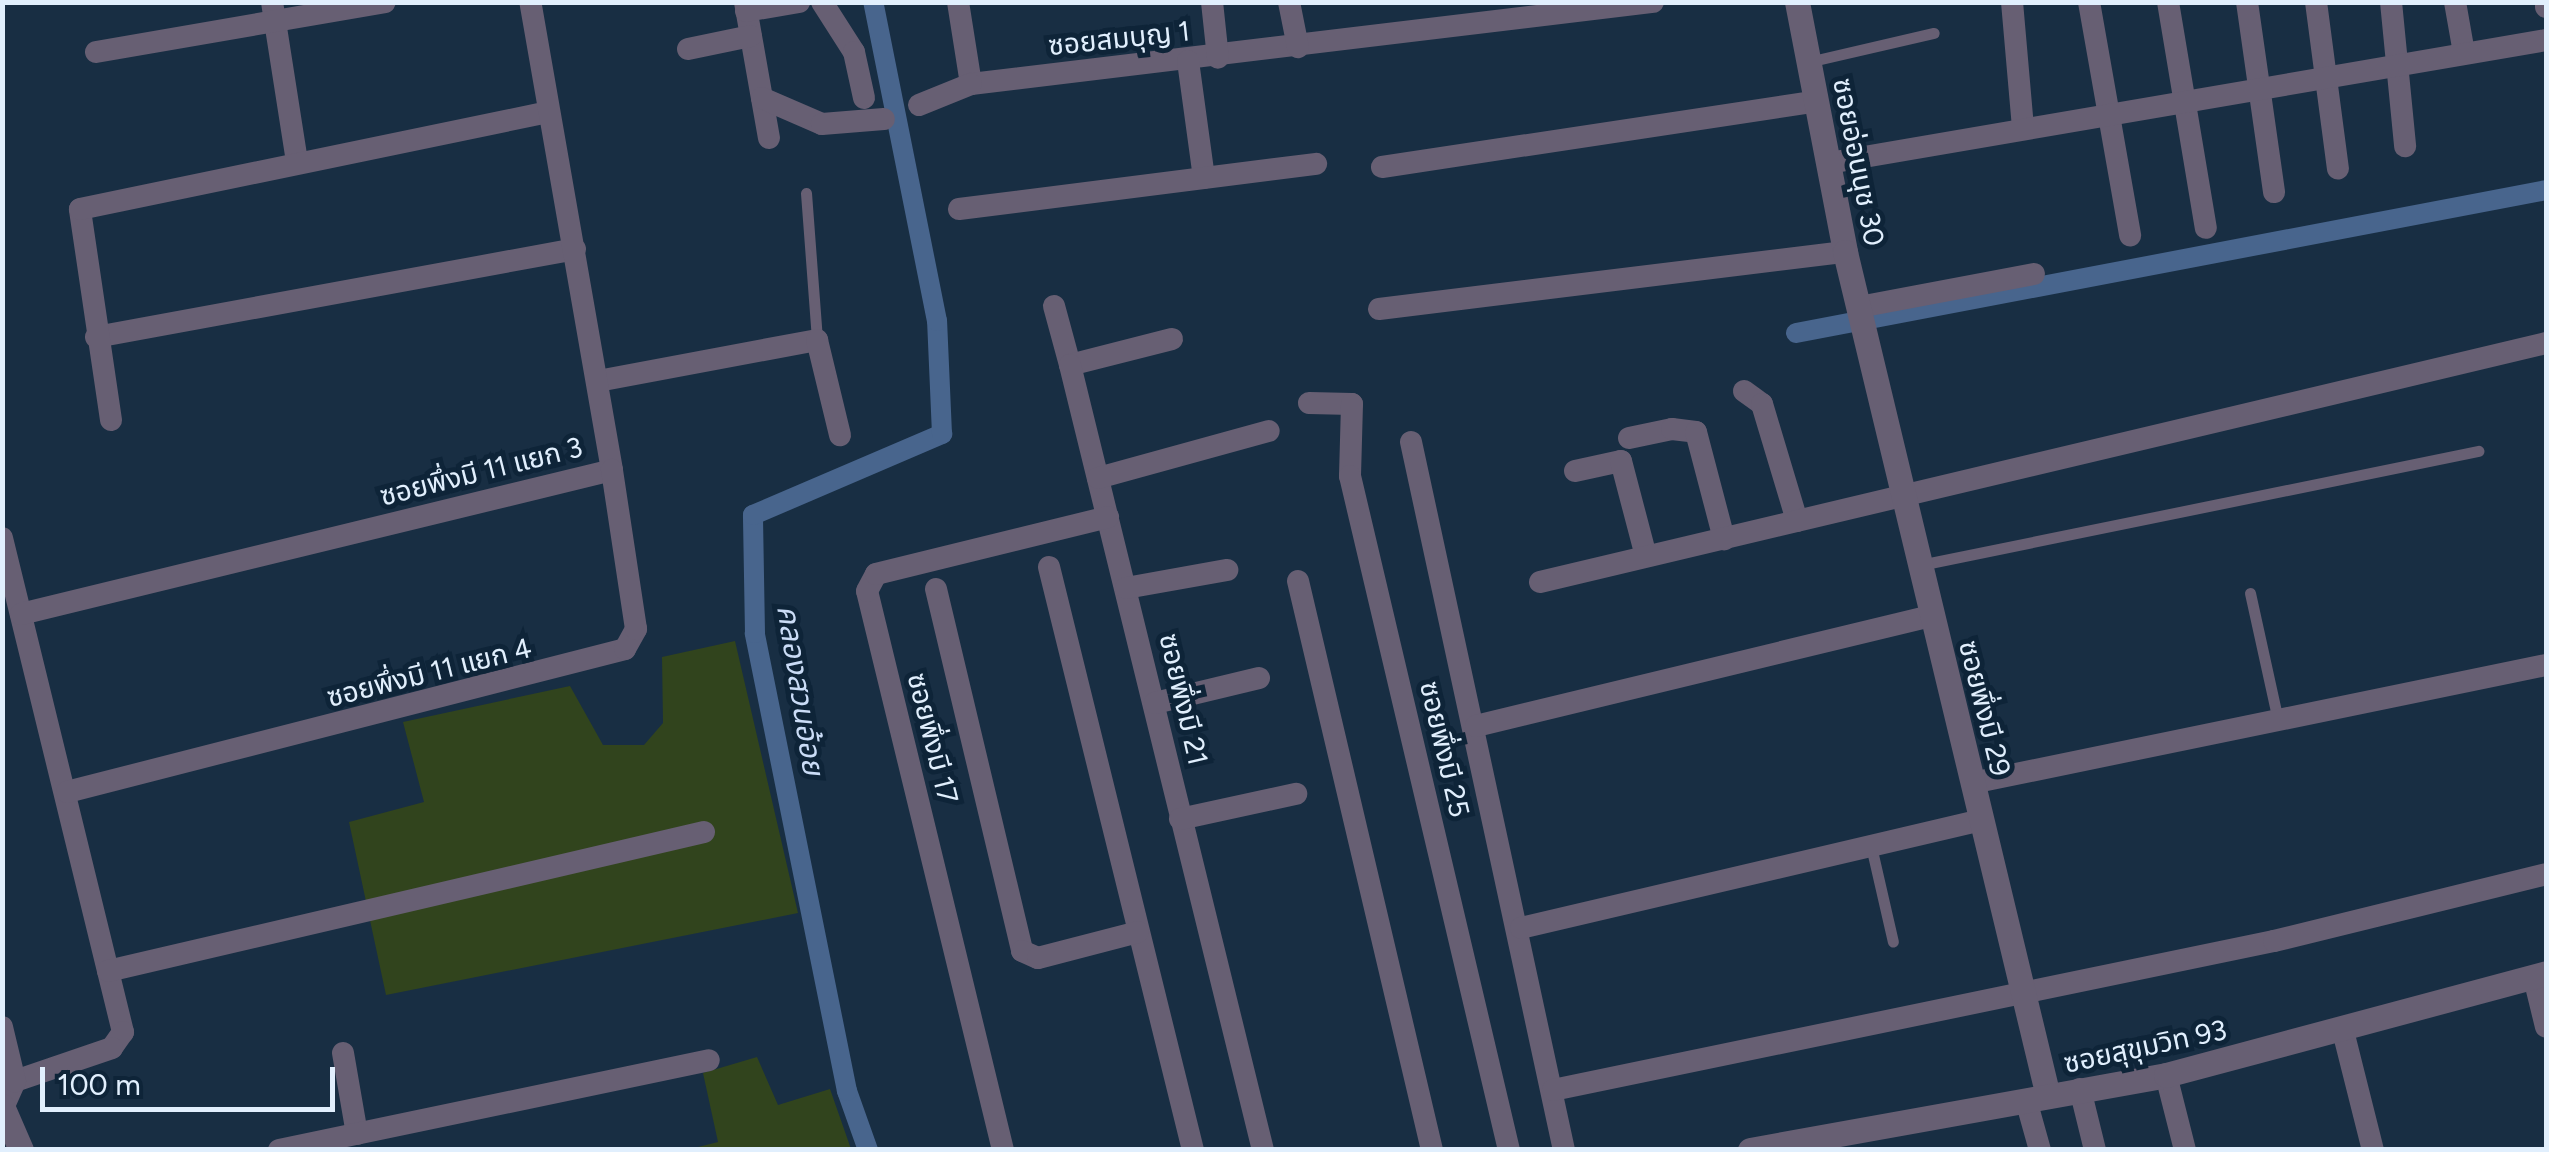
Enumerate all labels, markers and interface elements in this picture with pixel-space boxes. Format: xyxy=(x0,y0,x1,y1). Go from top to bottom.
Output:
street label: ซอยสมบุญ 1 xyxy=(1046,14,1192,62)
street label: ซอยอ่อนนุช 30 xyxy=(1826,75,1892,249)
street label: ซอยพึ่งมี 11 แยก 3 xyxy=(376,430,586,512)
water label: คลองสวนอ้อย xyxy=(769,603,831,777)
street label: ซอยพึ่งมี 11 แยก 4 xyxy=(323,630,535,714)
street label: ซอยพึ่งมี 21 xyxy=(1153,630,1215,768)
street label: ซอยพึ่งมี 29 xyxy=(1952,637,2018,779)
street label: ซอยพึ่งมี 17 xyxy=(901,669,965,807)
street label: ซอยพึ่งมี 25 xyxy=(1413,678,1477,820)
street label: ซอยสุขุมวิท 93 xyxy=(2061,1012,2229,1080)
scale bar xyxy=(45,1047,340,1109)
text: 100 m xyxy=(57,1066,141,1103)

